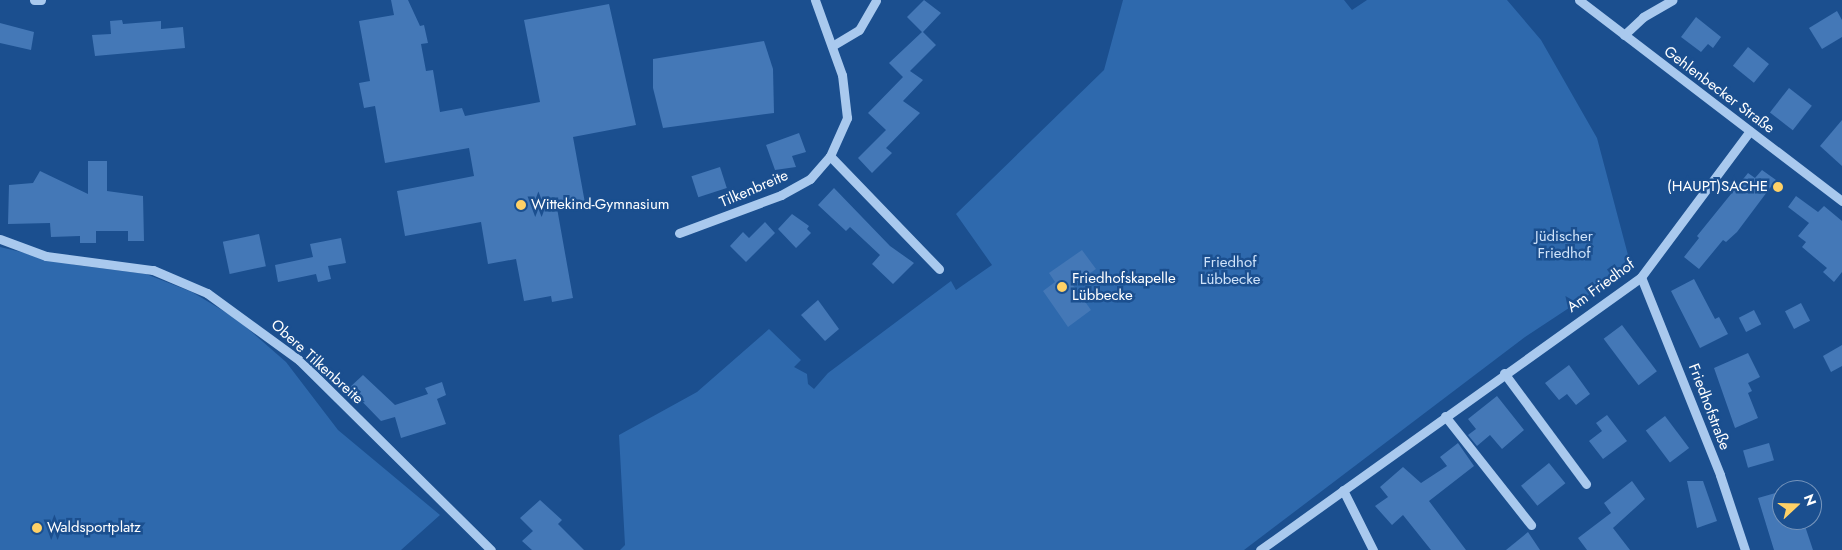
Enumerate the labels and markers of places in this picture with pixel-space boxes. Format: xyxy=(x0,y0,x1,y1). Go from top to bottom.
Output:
place label: (HAUPT)SACHE xyxy=(1667,178,1768,196)
marker: (HAUPT)SACHE xyxy=(1772,181,1784,193)
place label: Wittekind-Gymnasium xyxy=(531,196,670,214)
marker: Wittekind-Gymnasium xyxy=(515,199,527,211)
place label: Friedhofskapelle Lübbecke xyxy=(1072,269,1176,304)
marker: Friedhofskapelle Lübbecke xyxy=(1056,281,1068,293)
place label: Waldsportplatz xyxy=(47,519,141,537)
marker: Waldsportplatz xyxy=(31,522,43,534)

